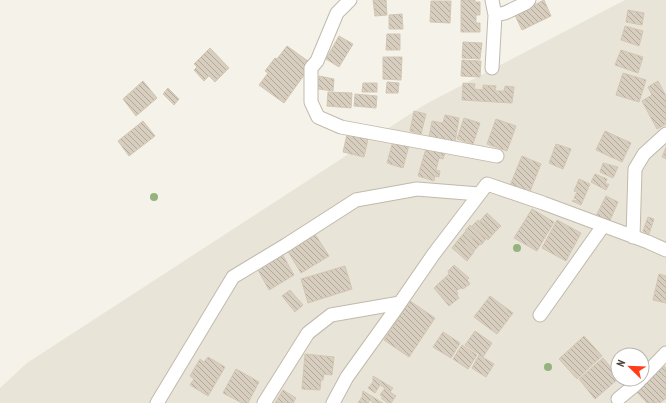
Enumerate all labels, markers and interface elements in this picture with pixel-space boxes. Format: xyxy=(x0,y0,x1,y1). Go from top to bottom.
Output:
north arrow xyxy=(610,347,650,387)
text: N xyxy=(613,358,628,369)

